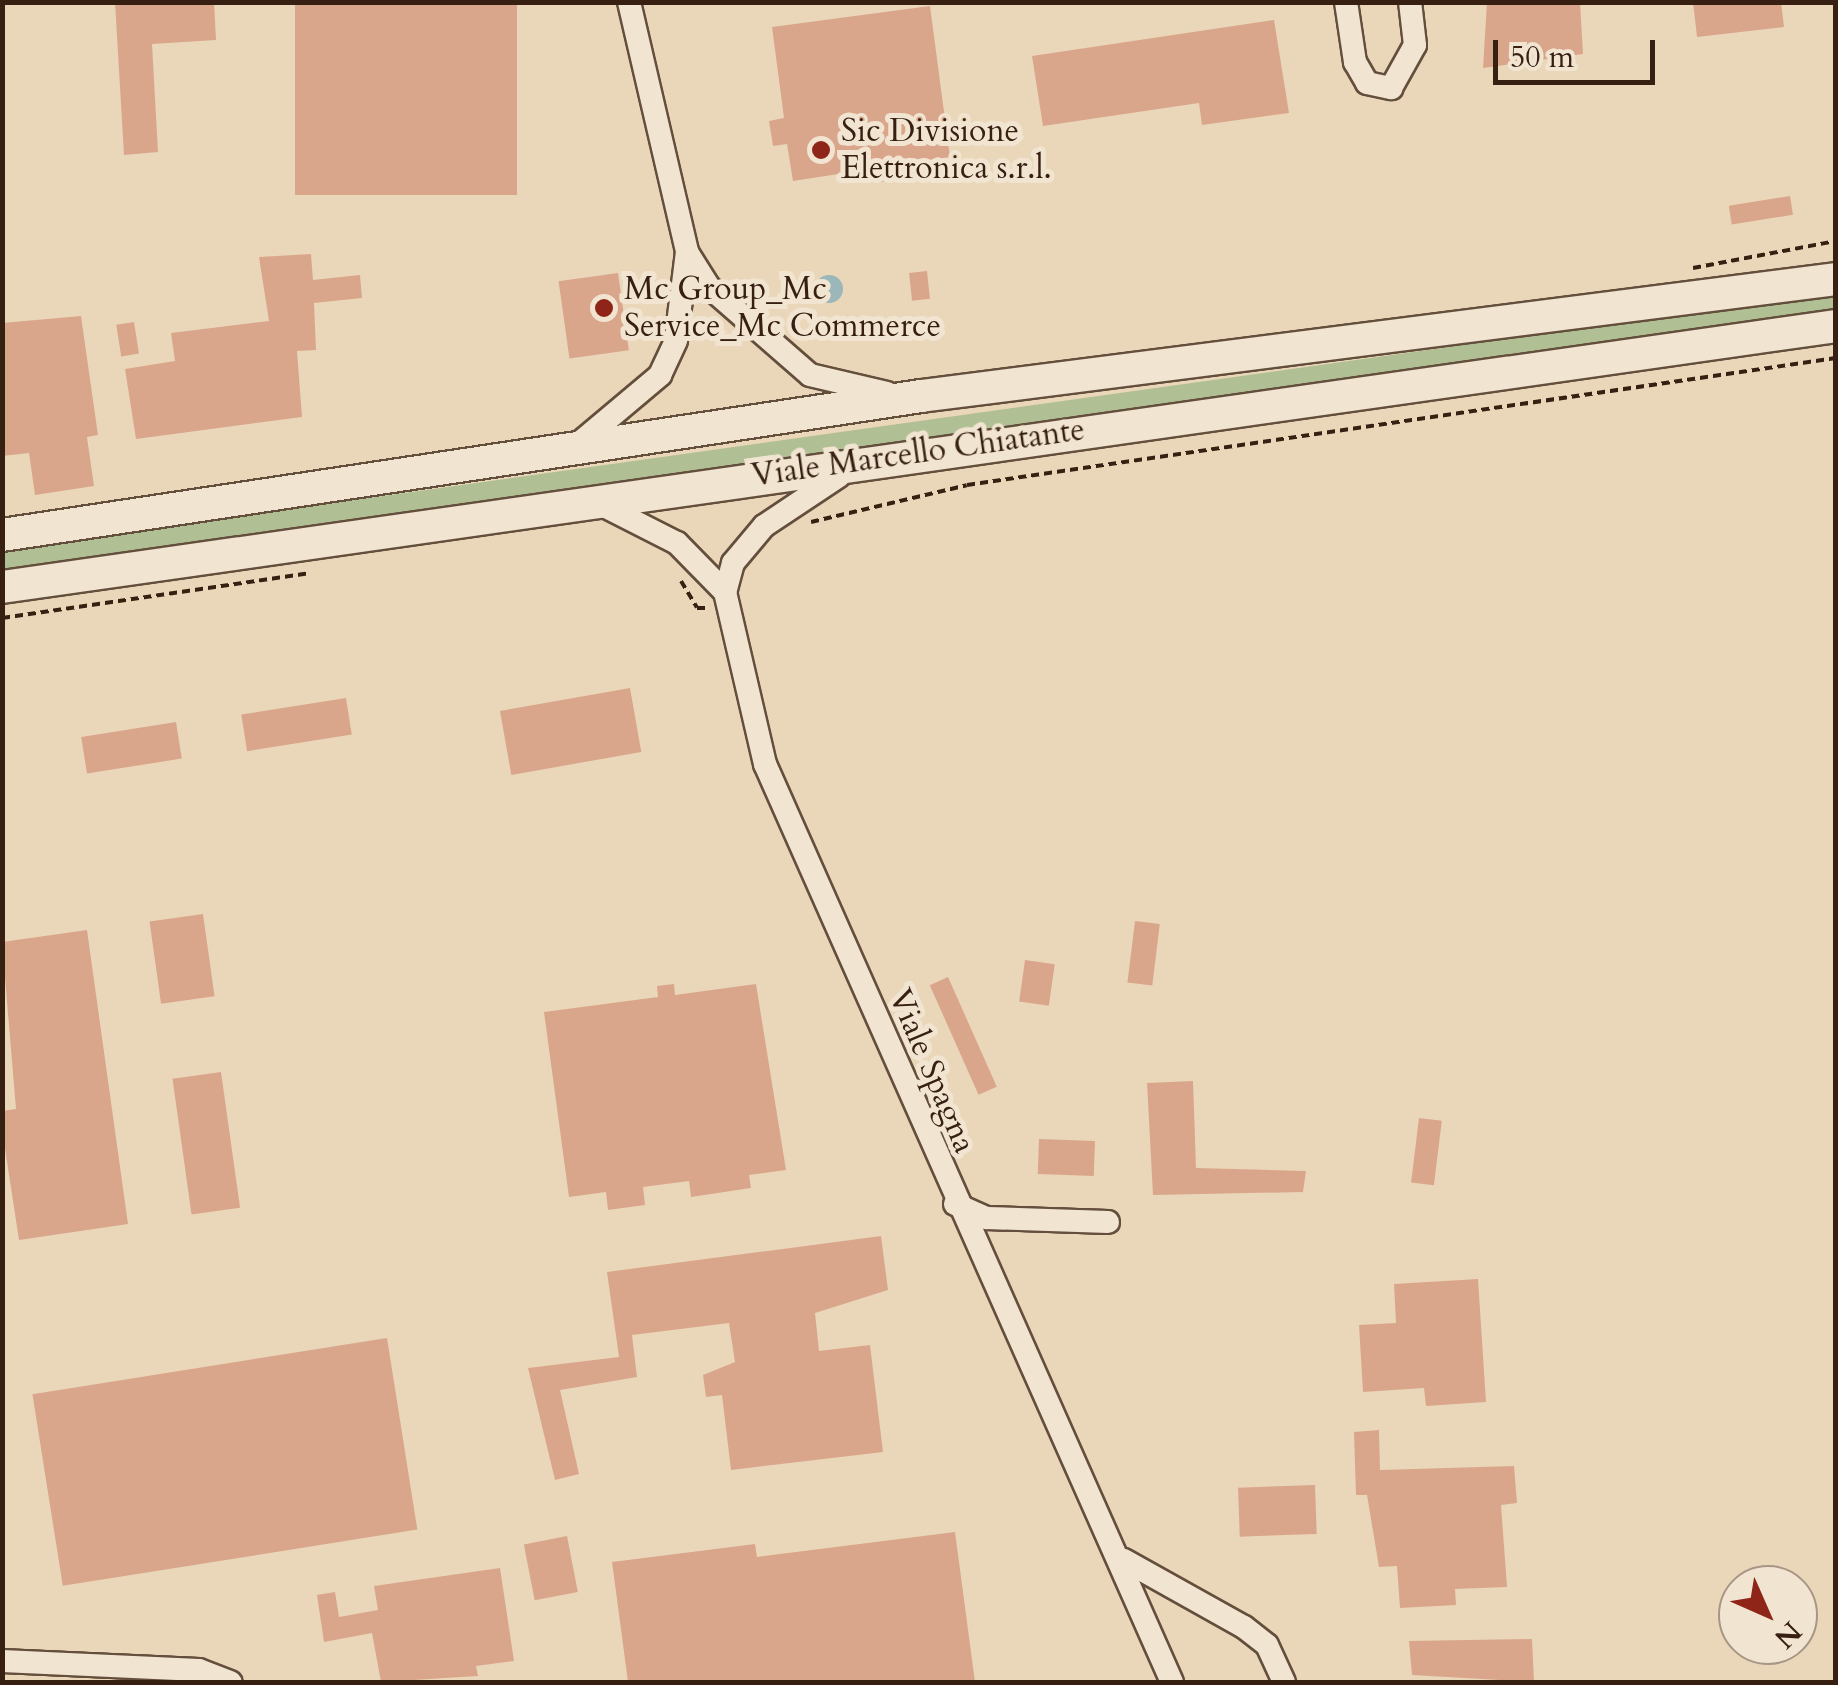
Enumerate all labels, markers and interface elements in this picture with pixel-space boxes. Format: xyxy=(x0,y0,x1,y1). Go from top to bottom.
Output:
scale bar xyxy=(1498,20,1660,82)
text: 50 m xyxy=(1510,37,1574,78)
place label: Sic Divisione Elettronica s.r.l. xyxy=(841,113,1052,188)
marker: Sic Divisione Elettronica s.r.l. xyxy=(810,139,832,161)
place label: Mc Group_Mc Service_Mc Commerce xyxy=(624,271,941,346)
marker: Mc Group_Mc Service_Mc Commerce xyxy=(593,297,615,319)
street label: Viale Marcello Chiatante xyxy=(749,411,1087,495)
street label: Viale Spagna xyxy=(880,983,984,1159)
north arrow xyxy=(1718,1565,1818,1665)
text: N xyxy=(1766,1613,1810,1657)

